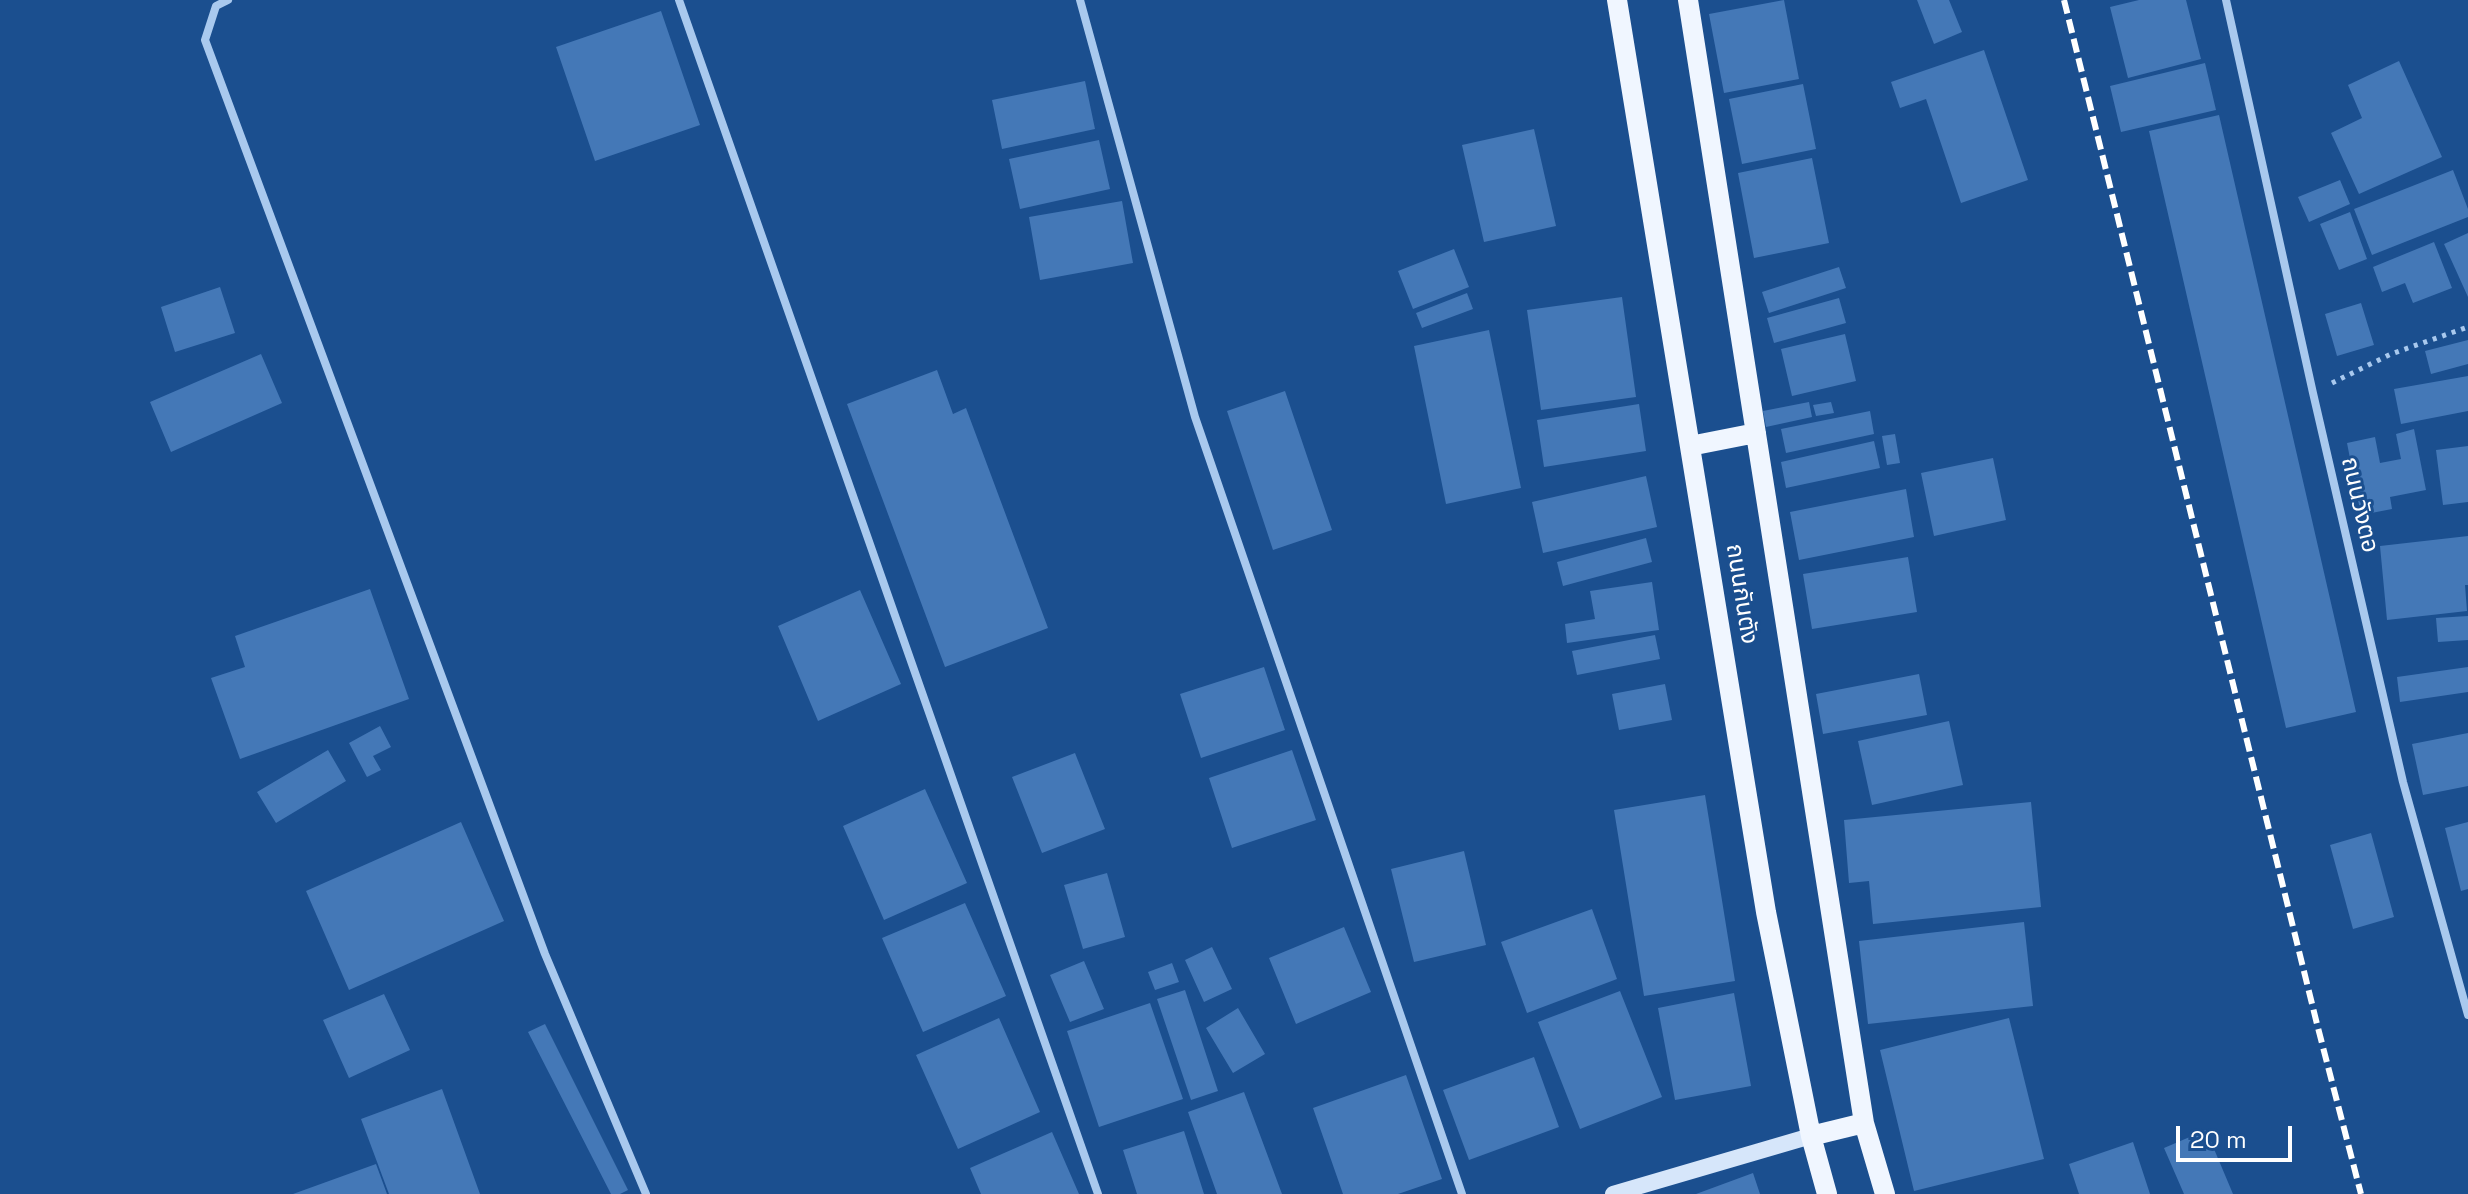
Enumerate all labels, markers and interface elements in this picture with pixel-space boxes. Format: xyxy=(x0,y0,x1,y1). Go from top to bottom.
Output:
street label: ถนนวังตอ xyxy=(2334,454,2384,556)
street label: ถนนกันตัง xyxy=(1719,542,1763,646)
scale bar xyxy=(2180,1110,2296,1160)
text: 20 m xyxy=(2190,1124,2247,1155)

